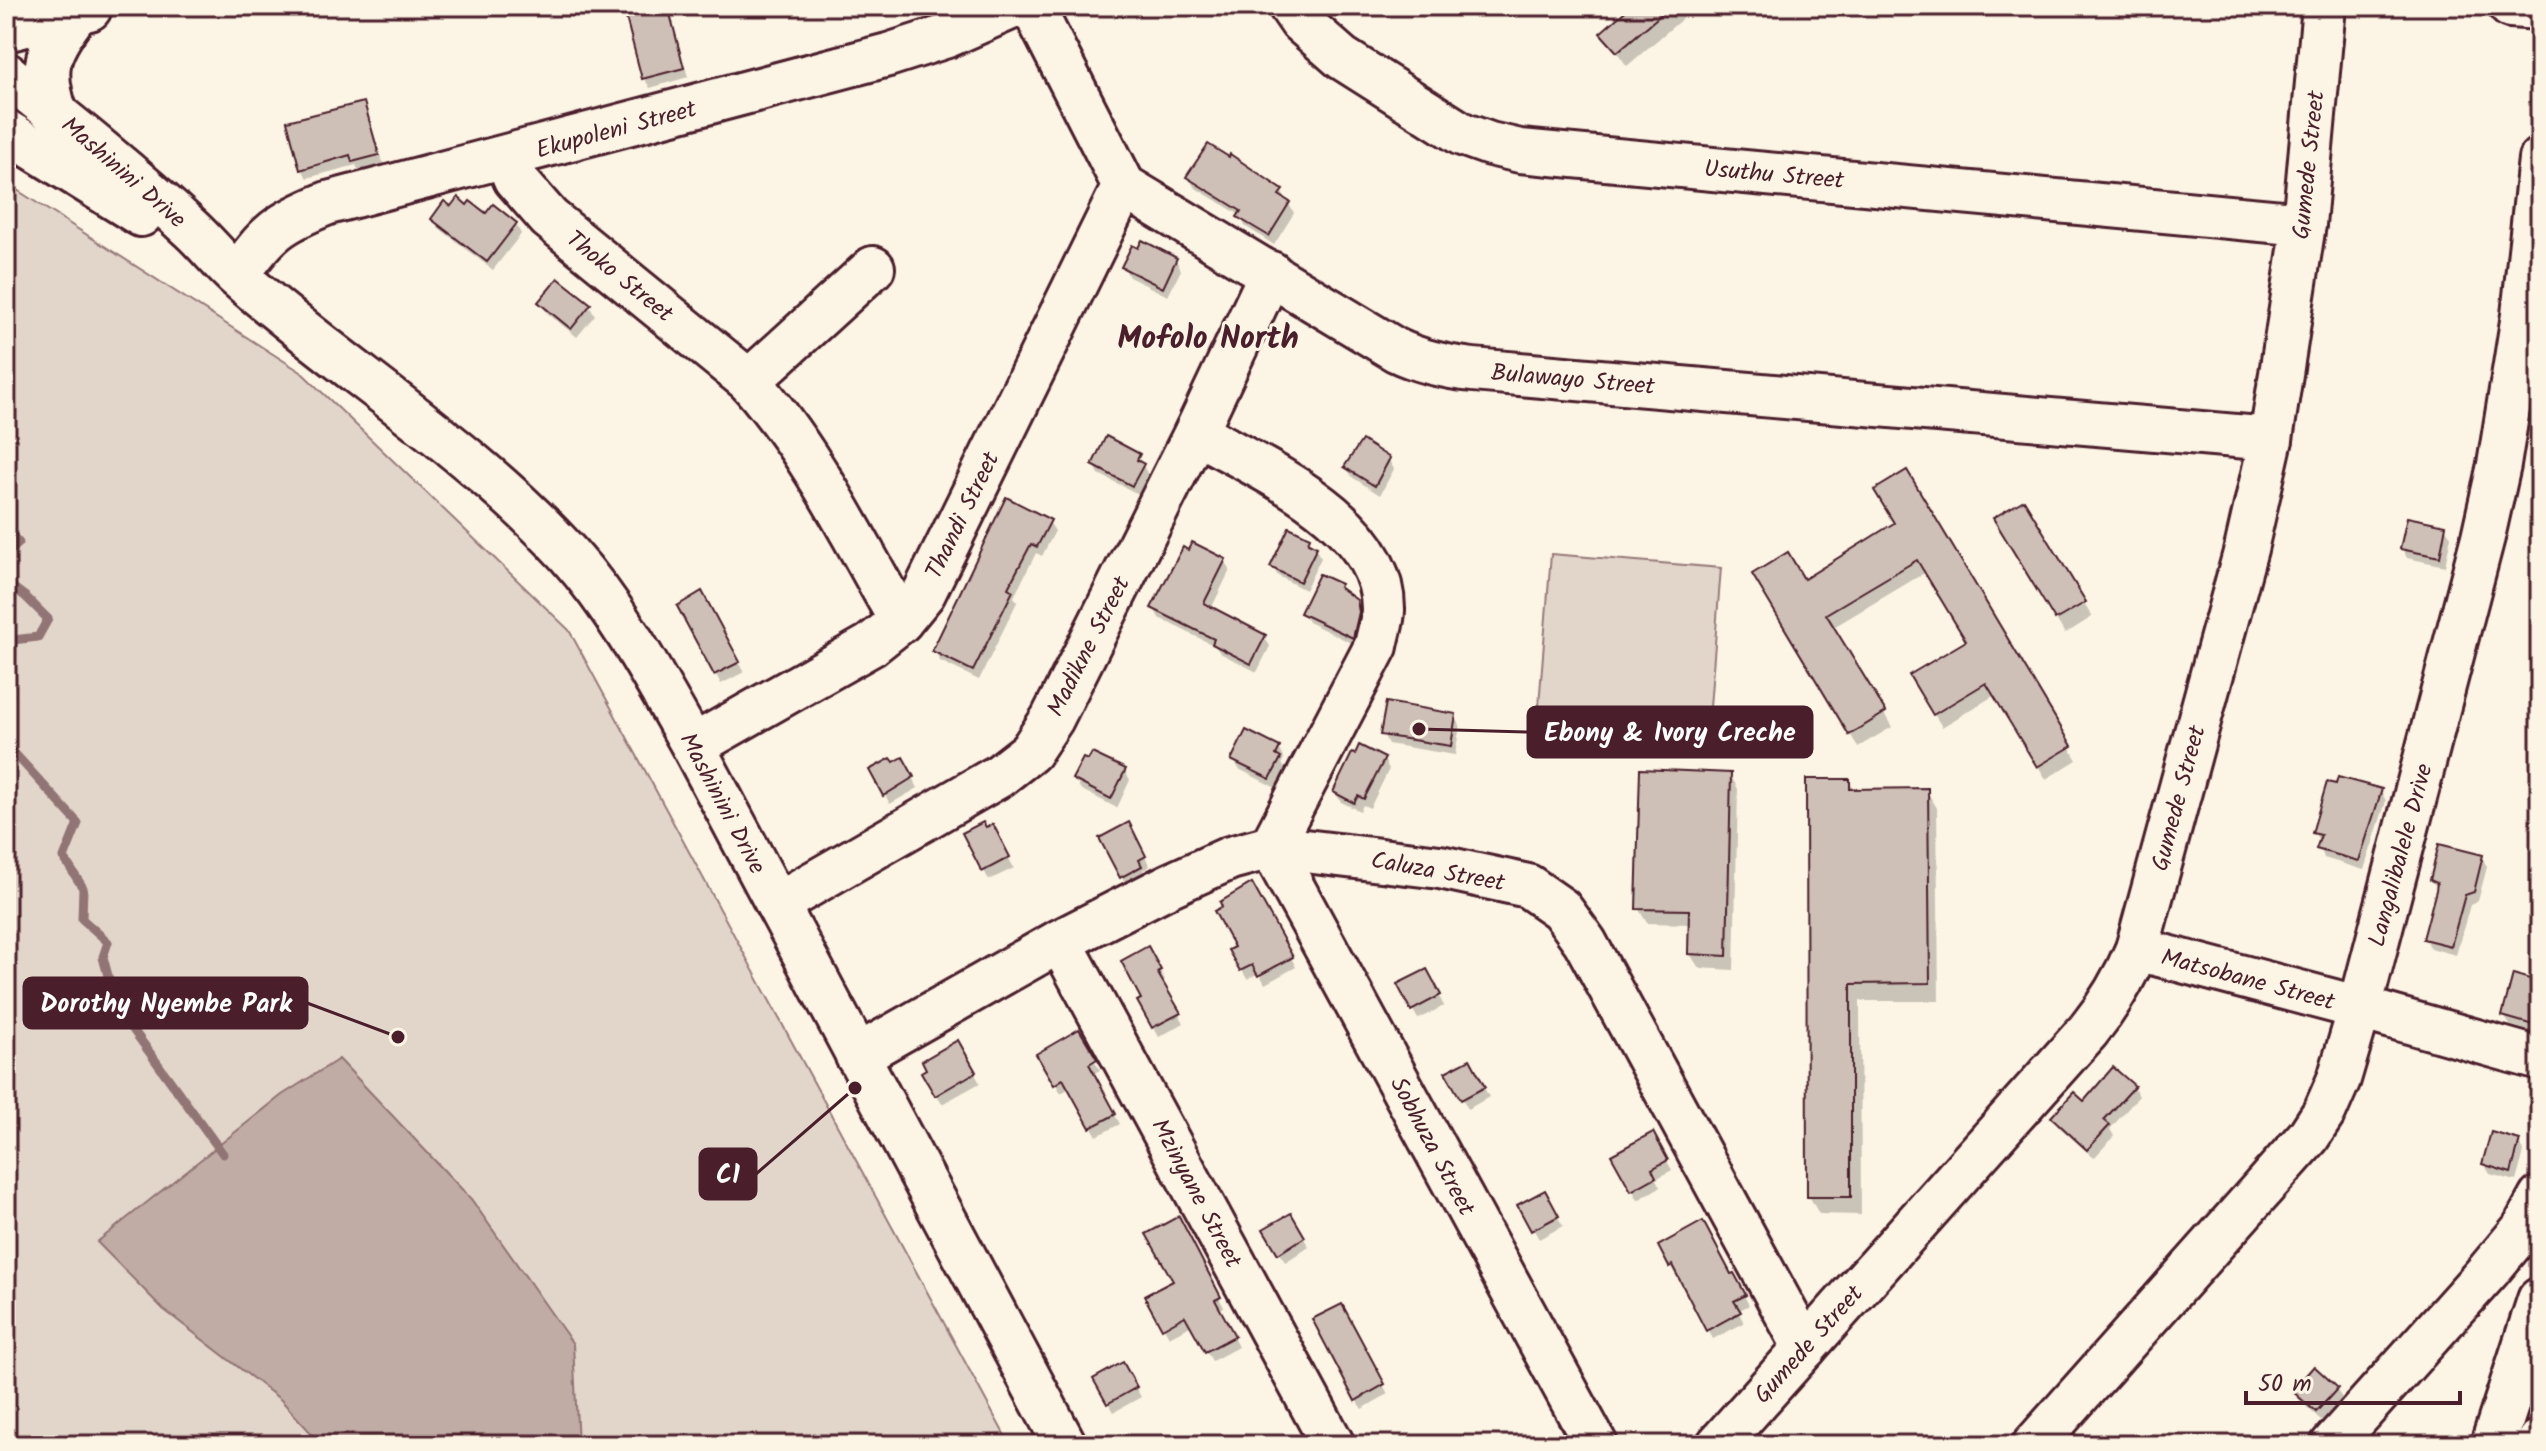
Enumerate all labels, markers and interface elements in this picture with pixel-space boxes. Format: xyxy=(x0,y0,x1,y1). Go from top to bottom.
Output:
street label: Gumede Street xyxy=(2282,88,2337,241)
street label: Ekupoleni Street xyxy=(532,90,702,171)
street label: Mashinini Drive xyxy=(51,107,195,239)
street label: Usuthu Street xyxy=(1702,150,1846,201)
street label: Thoko Street xyxy=(557,221,682,333)
district label: Mofolo North xyxy=(1117,314,1299,365)
street label: Bulawayo Street xyxy=(1489,354,1657,407)
street label: Thandi Street xyxy=(916,444,1011,586)
street label: Madikne Street xyxy=(1037,569,1142,724)
callout: Ebony & Ivory Creche xyxy=(1528,707,1812,757)
text: Ebony & Ivory Creche xyxy=(1544,713,1796,755)
street label: Gumede Street xyxy=(2141,721,2218,876)
street label: Mashinini Drive xyxy=(668,726,776,882)
street label: Langalibalele Drive xyxy=(2358,759,2445,951)
street label: Caluza Street xyxy=(1368,842,1508,904)
street label: Matsobane Street xyxy=(2156,939,2340,1023)
callout: Dorothy Nyembe Park xyxy=(24,978,307,1028)
text: Dorothy Nyembe Park xyxy=(40,984,293,1026)
street label: Sobhuza Street xyxy=(1379,1070,1485,1224)
street label: Mzinyane Street xyxy=(1140,1112,1252,1276)
callout: C1 xyxy=(700,1149,756,1199)
text: C1 xyxy=(716,1155,740,1197)
street label: Gumede Street xyxy=(1745,1276,1874,1414)
scale bar xyxy=(2246,1355,2460,1405)
text: 50 m xyxy=(2258,1365,2312,1404)

